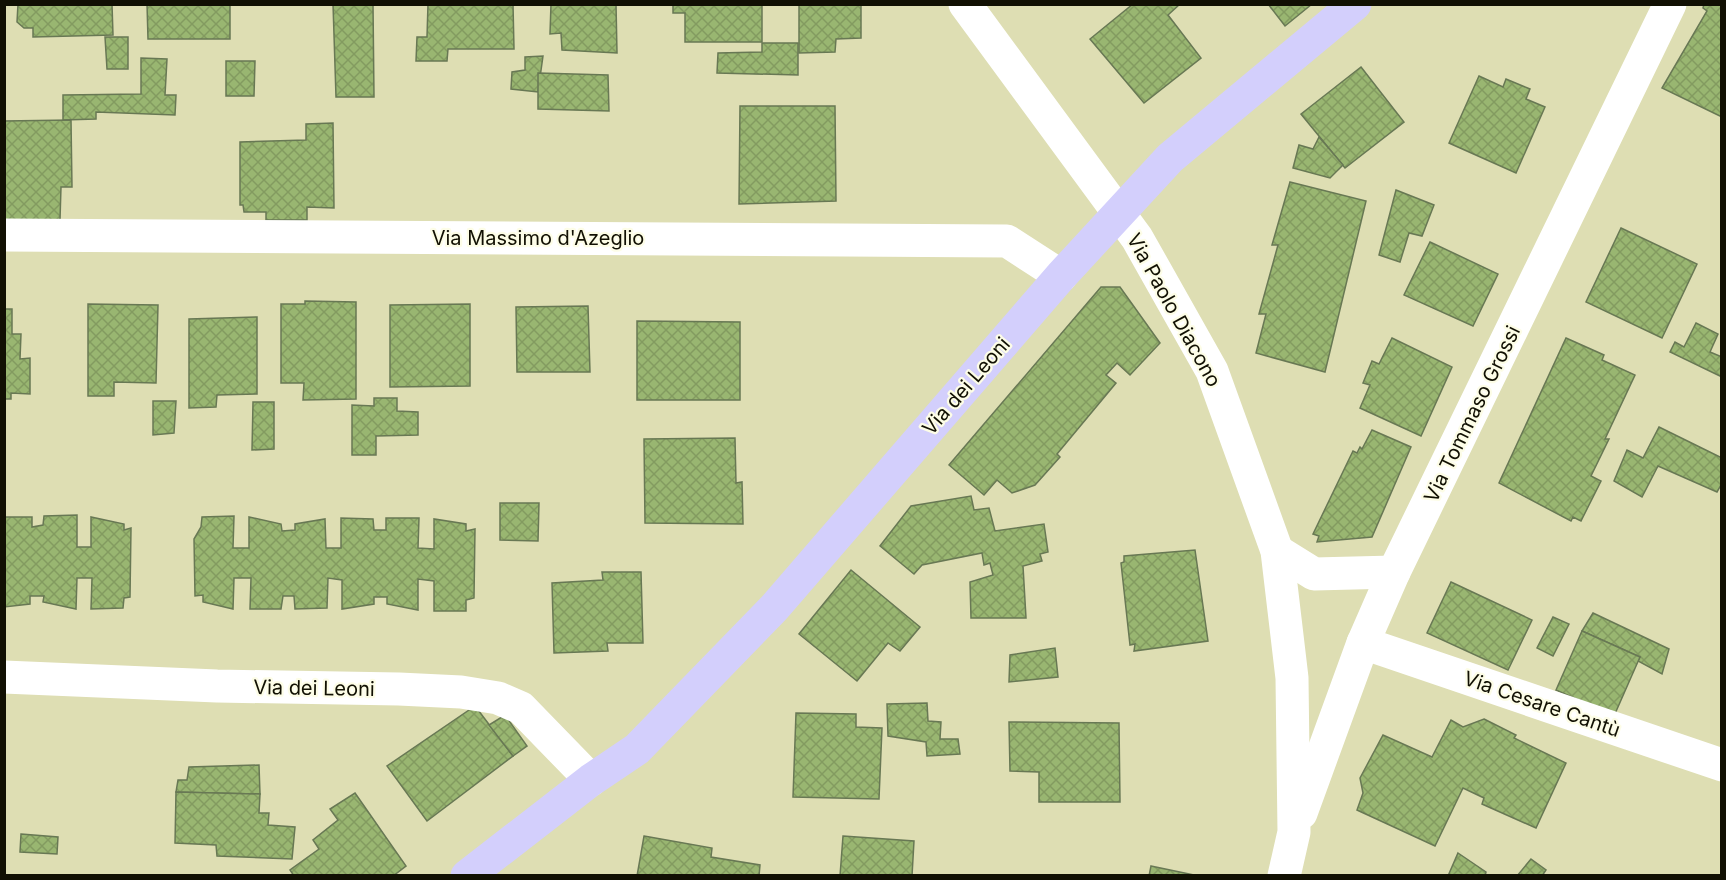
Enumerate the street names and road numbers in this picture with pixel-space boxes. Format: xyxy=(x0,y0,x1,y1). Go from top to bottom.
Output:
street label: Via Massimo d'Azeglio xyxy=(432,226,644,250)
street label: Via Paolo Diacono xyxy=(1122,229,1226,391)
street label: Via Tommaso Grossi xyxy=(1419,322,1525,506)
street label: Via dei Leoni xyxy=(917,332,1015,440)
street label: Via Cesare Cantù xyxy=(1461,666,1623,742)
street label: Via dei Leoni xyxy=(253,675,375,701)

